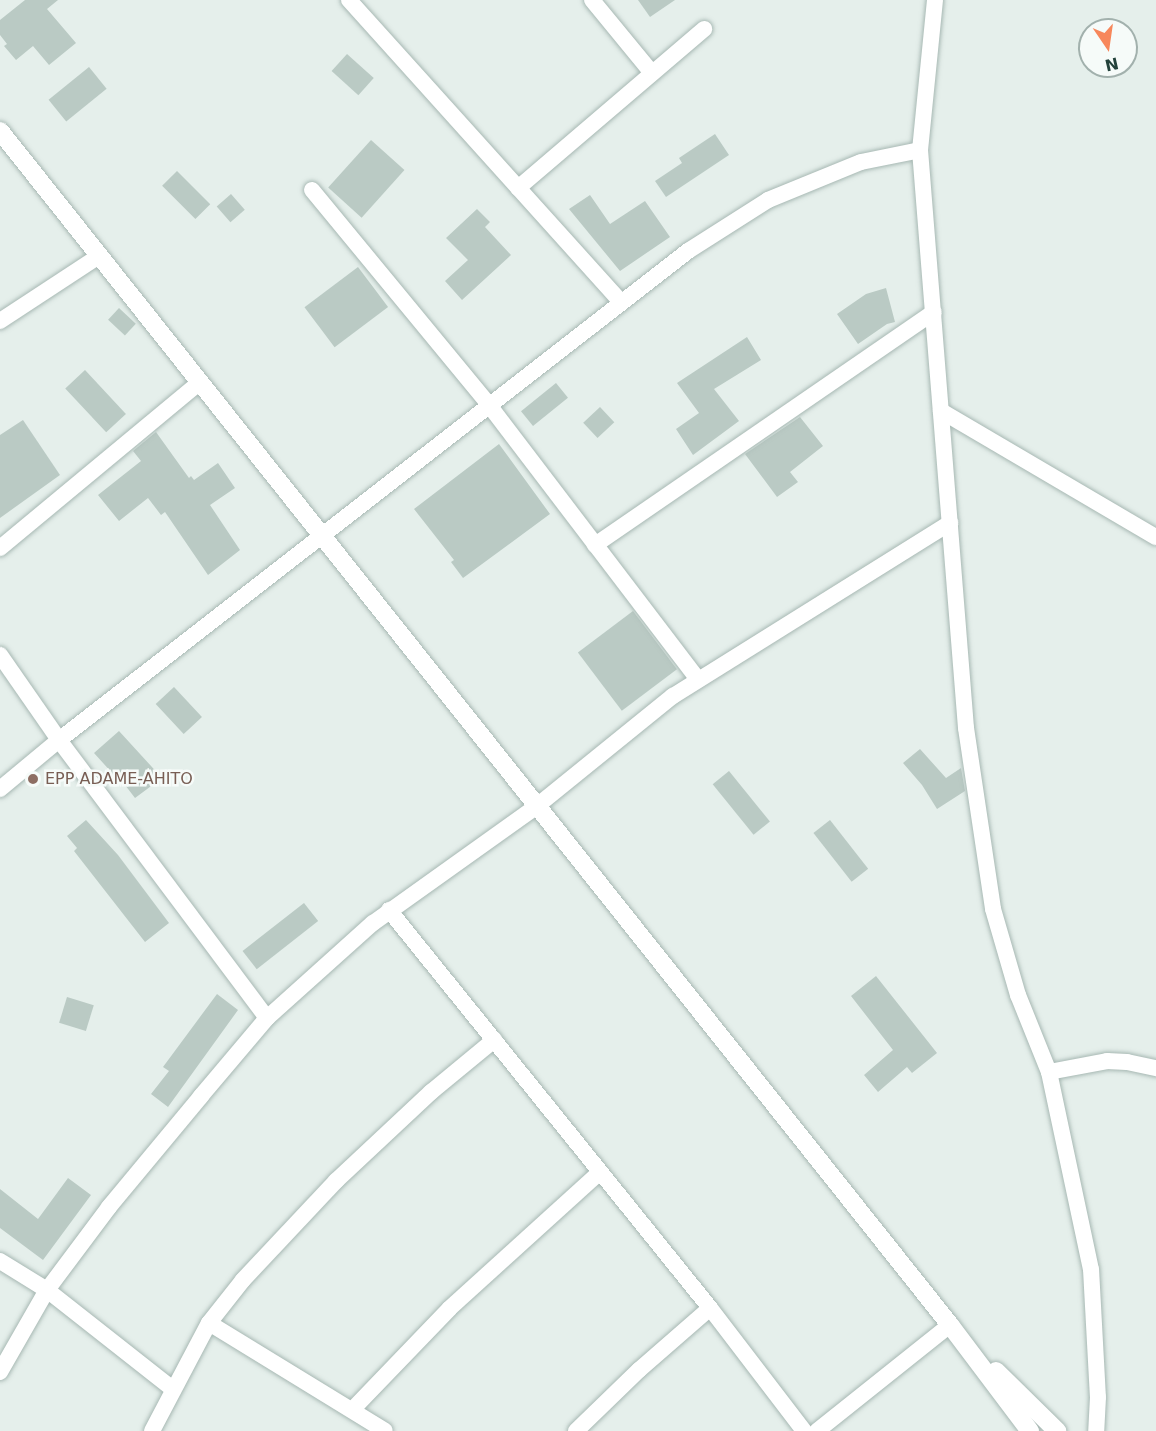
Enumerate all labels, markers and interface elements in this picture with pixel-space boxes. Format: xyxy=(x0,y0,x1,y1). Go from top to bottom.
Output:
north arrow xyxy=(1078,18,1138,78)
text: N xyxy=(1103,53,1120,75)
place label: EPP ADAME-AHITO xyxy=(45,769,193,789)
marker: EPP ADAME-AHITO xyxy=(26,772,40,786)

